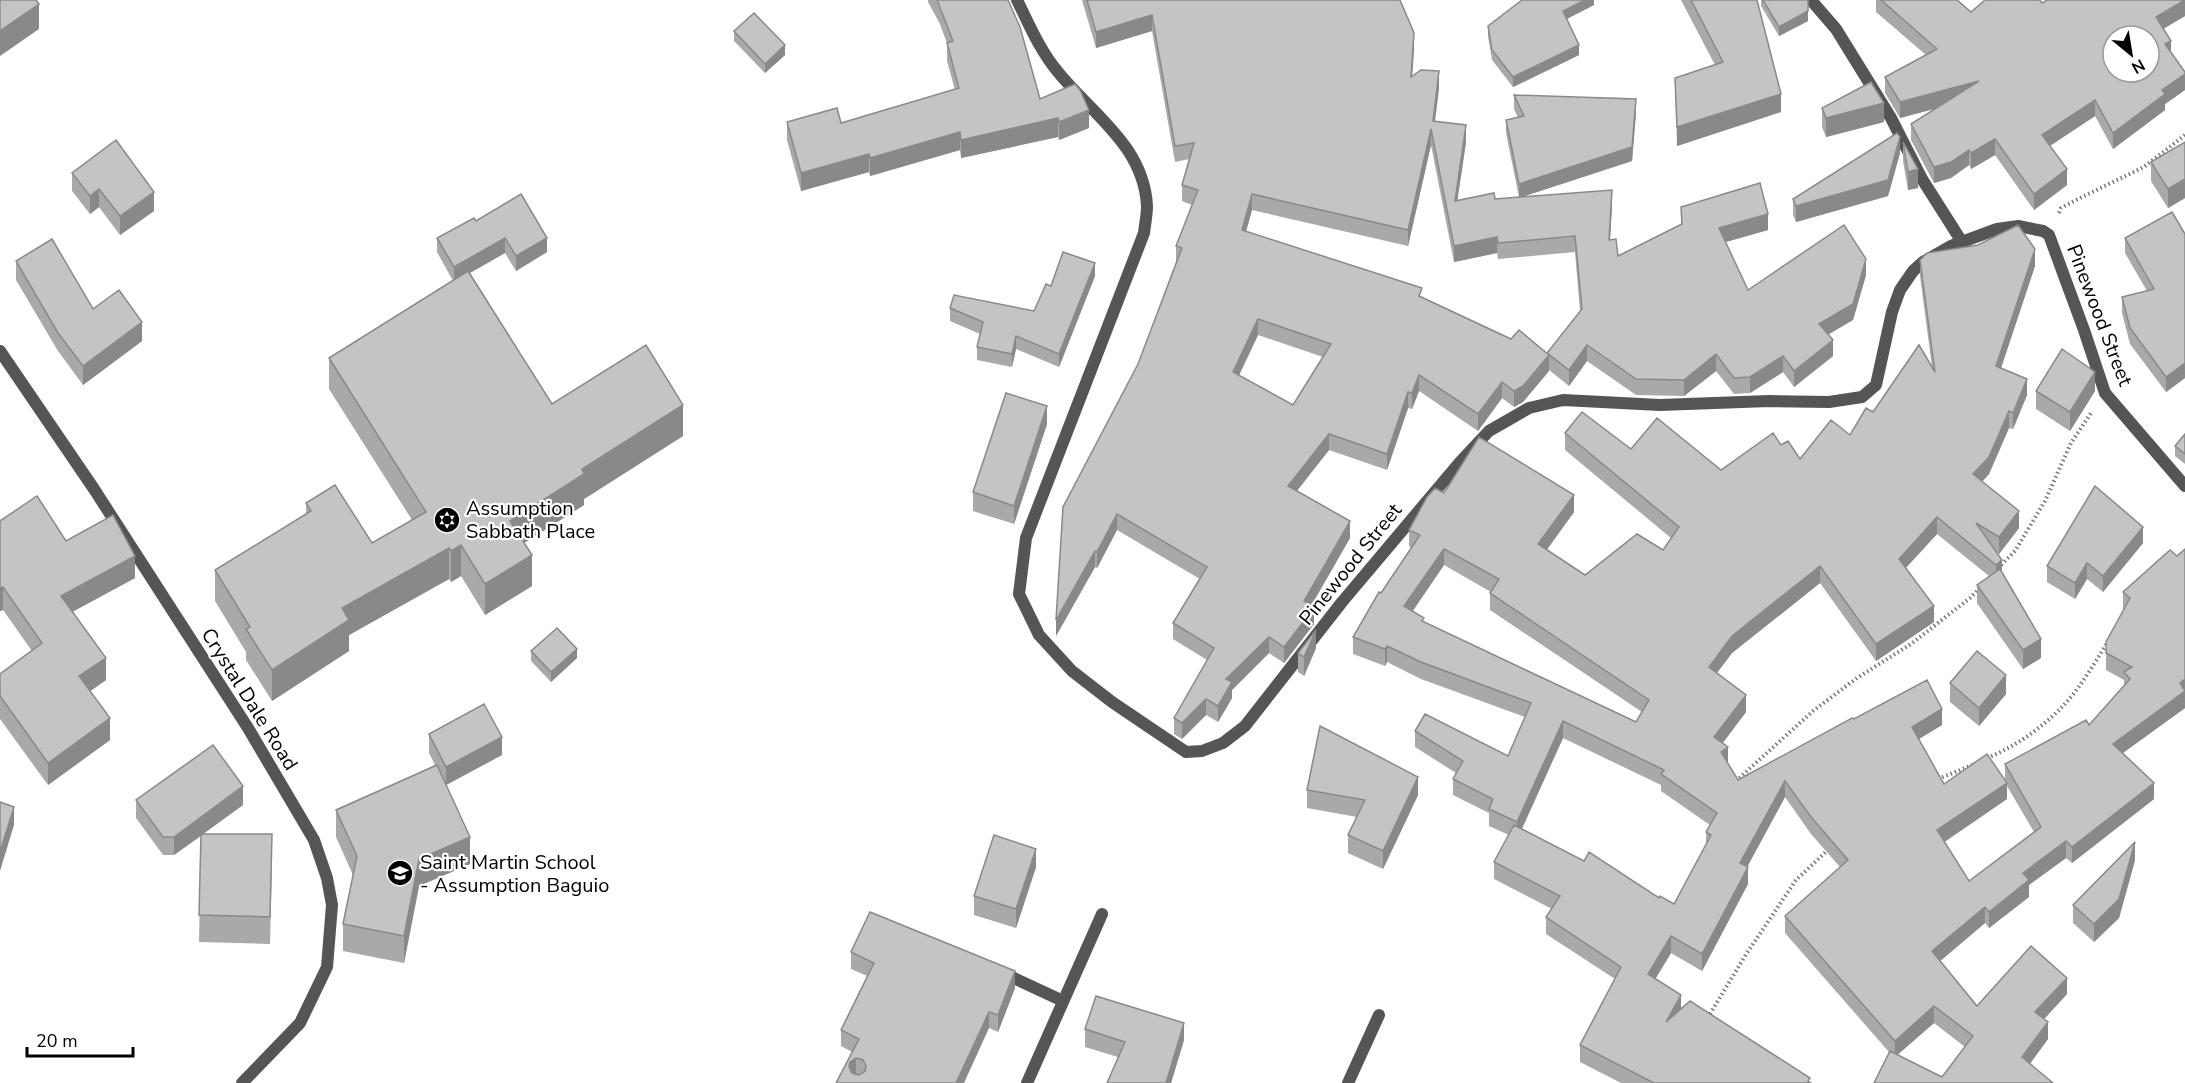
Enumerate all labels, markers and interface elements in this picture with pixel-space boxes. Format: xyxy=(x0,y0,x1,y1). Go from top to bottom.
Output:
north arrow xyxy=(2101,24,2161,84)
text: N xyxy=(2127,54,2149,79)
street label: Pinewood Street xyxy=(2060,241,2139,391)
place label: Assumption Sabbath Place xyxy=(466,495,595,545)
street label: Pinewood Street xyxy=(1293,497,1409,631)
synagogue icon: Assumption Sabbath Place xyxy=(432,505,462,535)
street label: Crystal Dale Road xyxy=(195,623,304,776)
place label: Saint Martin School - Assumption Baguio xyxy=(420,849,609,899)
school or university icon: Saint Martin School - Assumption Baguio xyxy=(385,858,415,888)
scale bar xyxy=(27,1020,134,1058)
text: 20 m xyxy=(36,1029,78,1053)

